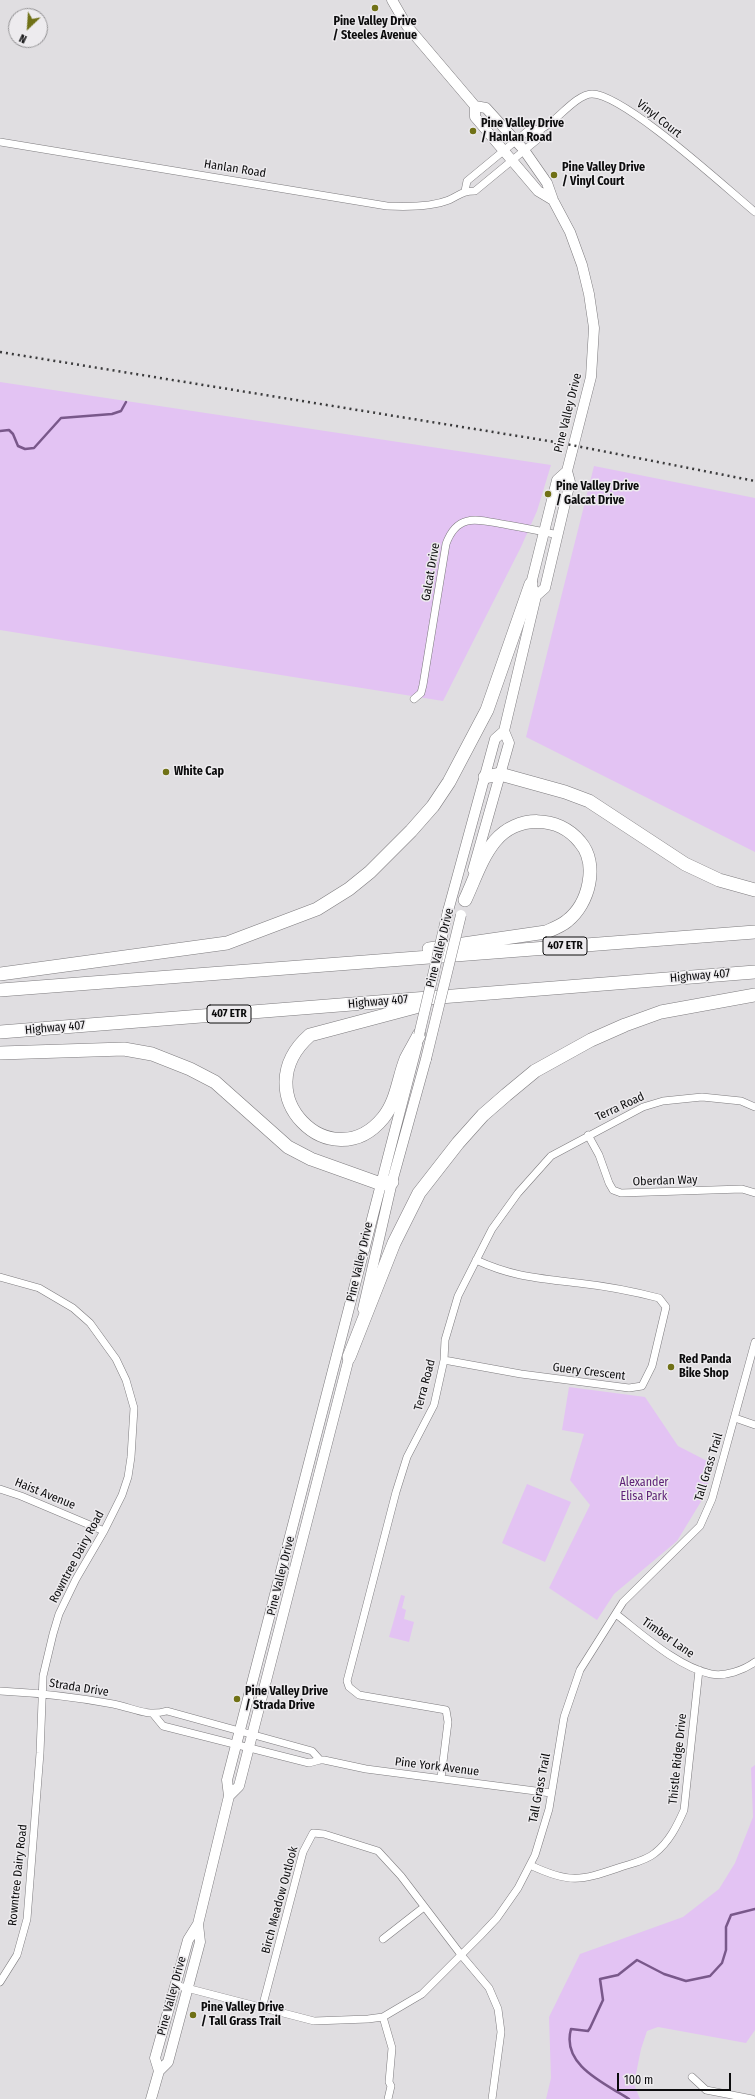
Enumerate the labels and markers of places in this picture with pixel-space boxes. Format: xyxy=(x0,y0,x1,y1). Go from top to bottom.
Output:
marker: Pine Valley Drive / Steeles Avenue xyxy=(370,3,380,13)
place label: Pine Valley Drive / Steeles Avenue xyxy=(333,15,417,43)
place label: Pine Valley Drive / Hanlan Road xyxy=(481,117,564,145)
marker: Pine Valley Drive / Hanlan Road xyxy=(468,126,478,136)
place label: Pine Valley Drive / Vinyl Court xyxy=(562,161,645,189)
marker: Pine Valley Drive / Vinyl Court xyxy=(549,170,559,180)
place label: Pine Valley Drive / Galcat Drive xyxy=(556,480,639,508)
marker: Pine Valley Drive / Galcat Drive xyxy=(543,489,553,499)
place label: White Cap xyxy=(174,765,224,779)
marker: White Cap xyxy=(161,767,171,777)
place label: Red Panda Bike Shop xyxy=(679,1353,731,1381)
marker: Red Panda Bike Shop xyxy=(666,1362,676,1372)
place label: Pine Valley Drive / Strada Drive xyxy=(245,1685,328,1713)
marker: Pine Valley Drive / Strada Drive xyxy=(232,1694,242,1704)
place label: Pine Valley Drive / Tall Grass Trail xyxy=(201,2001,284,2029)
marker: Pine Valley Drive / Tall Grass Trail xyxy=(188,2010,198,2020)

